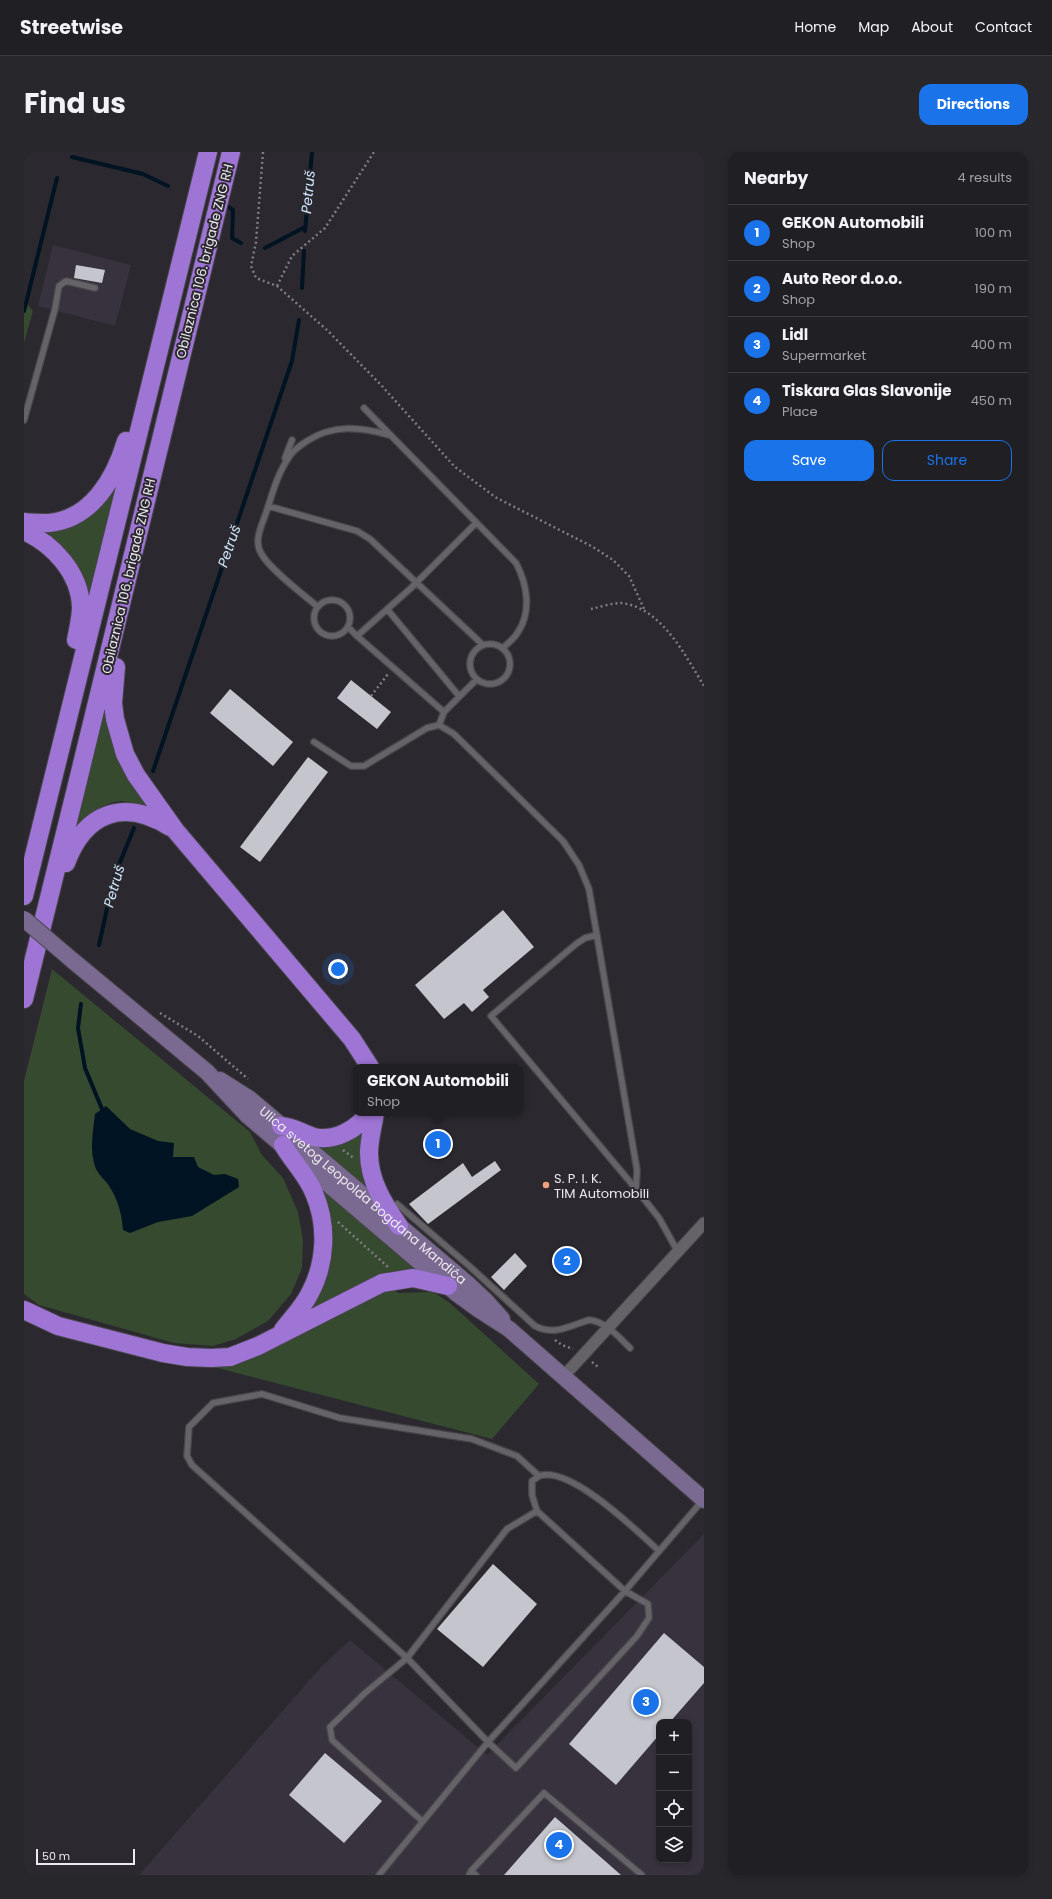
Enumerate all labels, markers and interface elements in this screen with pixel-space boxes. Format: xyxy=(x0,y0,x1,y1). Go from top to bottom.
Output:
text: Streetwise xyxy=(20,14,123,41)
text: Home xyxy=(794,17,836,37)
text: Map xyxy=(858,17,889,37)
text: About xyxy=(911,17,953,37)
text: Contact xyxy=(975,17,1032,37)
text: Find us xyxy=(24,84,126,123)
button: Directions xyxy=(919,84,1028,125)
street label: Obilaznica 106. brigade ZNG RH xyxy=(171,162,238,360)
text: Nearby xyxy=(744,166,808,190)
text: 4 results xyxy=(958,168,1012,187)
water label: Petruš xyxy=(296,170,320,214)
text: GEKON Automobili xyxy=(782,212,924,233)
text: 1 xyxy=(755,223,759,242)
text: 100 m xyxy=(975,223,1012,242)
text: Shop xyxy=(782,234,815,253)
text: Auto Reor d.o.o. xyxy=(782,268,902,289)
text: 2 xyxy=(753,279,761,298)
text: 190 m xyxy=(975,279,1012,298)
text: Shop xyxy=(782,290,815,309)
text: Lidl xyxy=(782,324,808,345)
text: 3 xyxy=(753,335,761,354)
text: 400 m xyxy=(971,335,1012,354)
text: Supermarket xyxy=(782,346,866,365)
text: Tiskara Glas Slavonije xyxy=(782,380,951,401)
text: 4 xyxy=(753,391,761,410)
text: 450 m xyxy=(971,391,1012,410)
text: Place xyxy=(782,402,817,421)
button: Save xyxy=(744,440,874,481)
button: Share xyxy=(882,440,1012,481)
street label: Obilaznica 106. brigade ZNG RH xyxy=(97,477,160,676)
water label: Petruš xyxy=(212,522,246,570)
water label: Petruš xyxy=(98,862,130,910)
your location xyxy=(328,959,348,979)
popup xyxy=(353,1064,523,1116)
text: GEKON Automobili xyxy=(367,1070,509,1091)
text: Shop xyxy=(367,1092,400,1111)
street label: Ulica svetog Leopolda Bogdana Mandića xyxy=(255,1102,471,1289)
pin: 1 xyxy=(425,1129,451,1159)
place label: S. P. I. K. TIM Automobili xyxy=(554,1169,649,1203)
marker: S. P. I. K. TIM Automobili xyxy=(541,1180,551,1190)
pin: 2 xyxy=(554,1246,580,1276)
pin: 3 xyxy=(633,1687,659,1717)
map controls xyxy=(656,1719,692,1863)
button: + xyxy=(656,1719,692,1755)
button: − xyxy=(656,1755,692,1791)
button: locate xyxy=(656,1791,692,1827)
button: layers xyxy=(656,1827,692,1863)
pin: 4 xyxy=(546,1830,572,1860)
scale bar xyxy=(36,1847,135,1866)
text: 50 m xyxy=(42,1848,70,1864)

